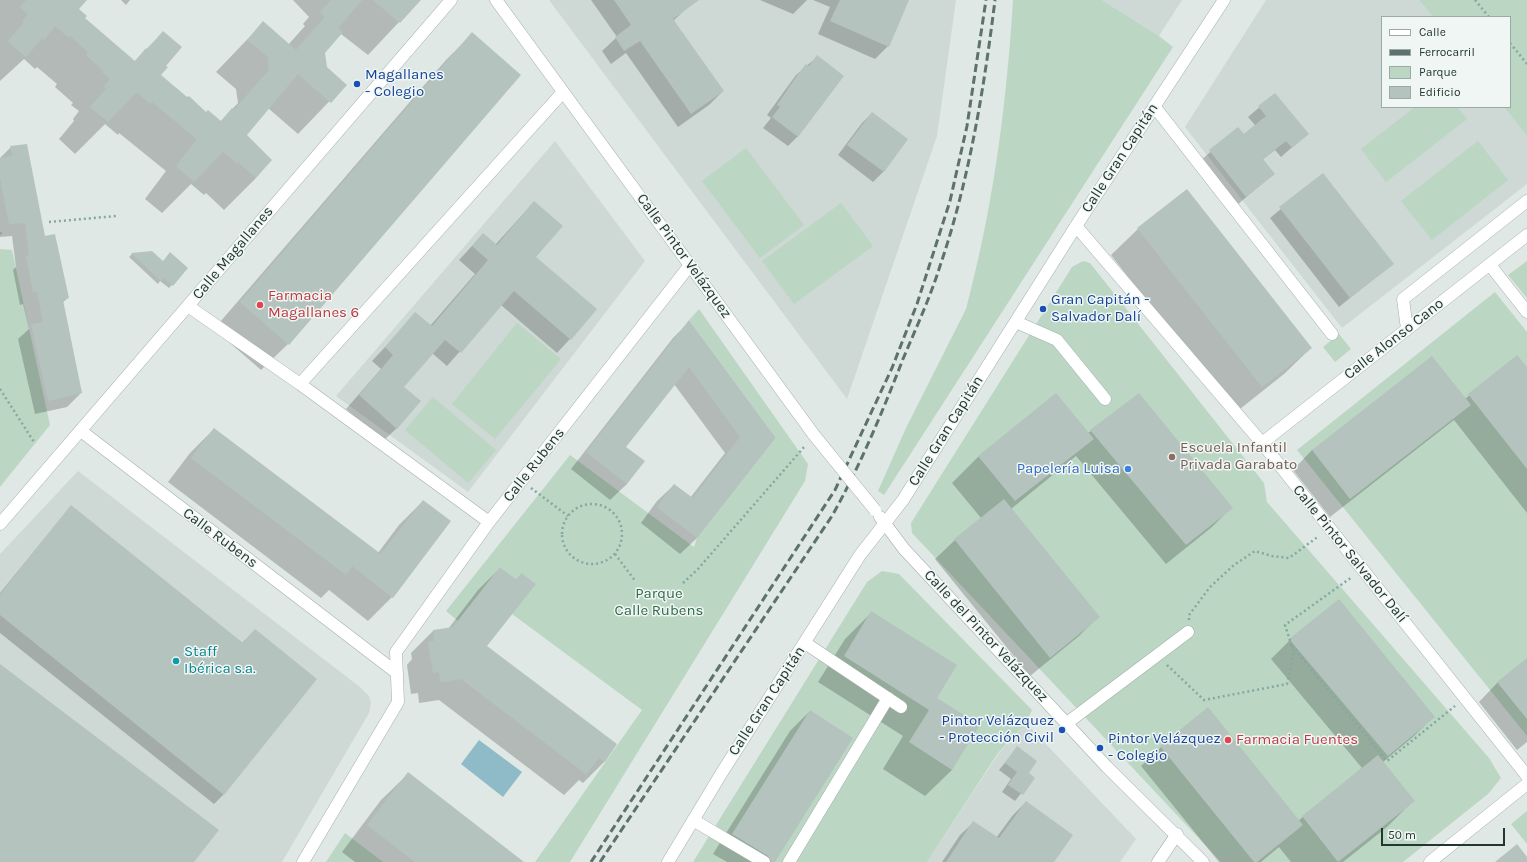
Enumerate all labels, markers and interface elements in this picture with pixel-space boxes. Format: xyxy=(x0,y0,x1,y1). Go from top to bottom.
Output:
legend xyxy=(1381,16,1511,108)
text: Calle xyxy=(1419,25,1446,39)
text: Ferrocarril xyxy=(1419,45,1475,59)
text: Parque xyxy=(1419,65,1457,79)
place label: Magallanes - Colegio xyxy=(365,66,444,101)
marker: Magallanes - Colegio xyxy=(352,79,362,89)
text: Edificio xyxy=(1419,85,1460,99)
street label: Calle Gran Capitán xyxy=(1078,100,1162,216)
street label: Calle Pintor Velázquez xyxy=(633,190,735,322)
street label: Calle Magallanes xyxy=(189,203,277,303)
place label: Farmacia Magallanes 6 xyxy=(268,287,359,322)
place label: Gran Capitán - Salvador Dalí xyxy=(1051,291,1149,326)
street label: Calle Alonso Cano xyxy=(1341,294,1447,384)
marker: Farmacia Magallanes 6 xyxy=(255,300,265,310)
marker: Gran Capitán - Salvador Dalí xyxy=(1038,304,1048,314)
street label: Calle Gran Capitán xyxy=(905,373,987,489)
street label: Calle Rubens xyxy=(500,424,568,506)
place label: Escuela Infantil Privada Garabato xyxy=(1180,439,1297,474)
marker: Escuela Infantil Privada Garabato xyxy=(1167,452,1177,462)
place label: Papelería Luisa xyxy=(1017,460,1120,478)
marker: Papelería Luisa xyxy=(1123,464,1133,474)
street label: Calle Pintor Salvador Dalí xyxy=(1289,482,1411,626)
street label: Calle Rubens xyxy=(179,504,261,572)
street label: Calle del Pintor Velázquez xyxy=(920,566,1052,706)
park label: Parque Calle Rubens xyxy=(615,585,703,620)
place label: Staff Ibérica s.a. xyxy=(184,643,256,678)
street label: Calle Gran Capitán xyxy=(725,643,809,759)
marker: Staff Ibérica s.a. xyxy=(171,656,181,666)
place label: Pintor Velázquez - Protección Civil xyxy=(939,712,1054,747)
marker: Pintor Velázquez - Protección Civil xyxy=(1057,725,1067,735)
place label: Pintor Velázquez - Colegio xyxy=(1108,730,1221,765)
place label: Farmacia Fuentes xyxy=(1236,731,1358,749)
marker: Farmacia Fuentes xyxy=(1223,735,1233,745)
marker: Pintor Velázquez - Colegio xyxy=(1095,743,1105,753)
scale bar xyxy=(1383,820,1507,846)
text: 50 m xyxy=(1388,828,1416,842)

